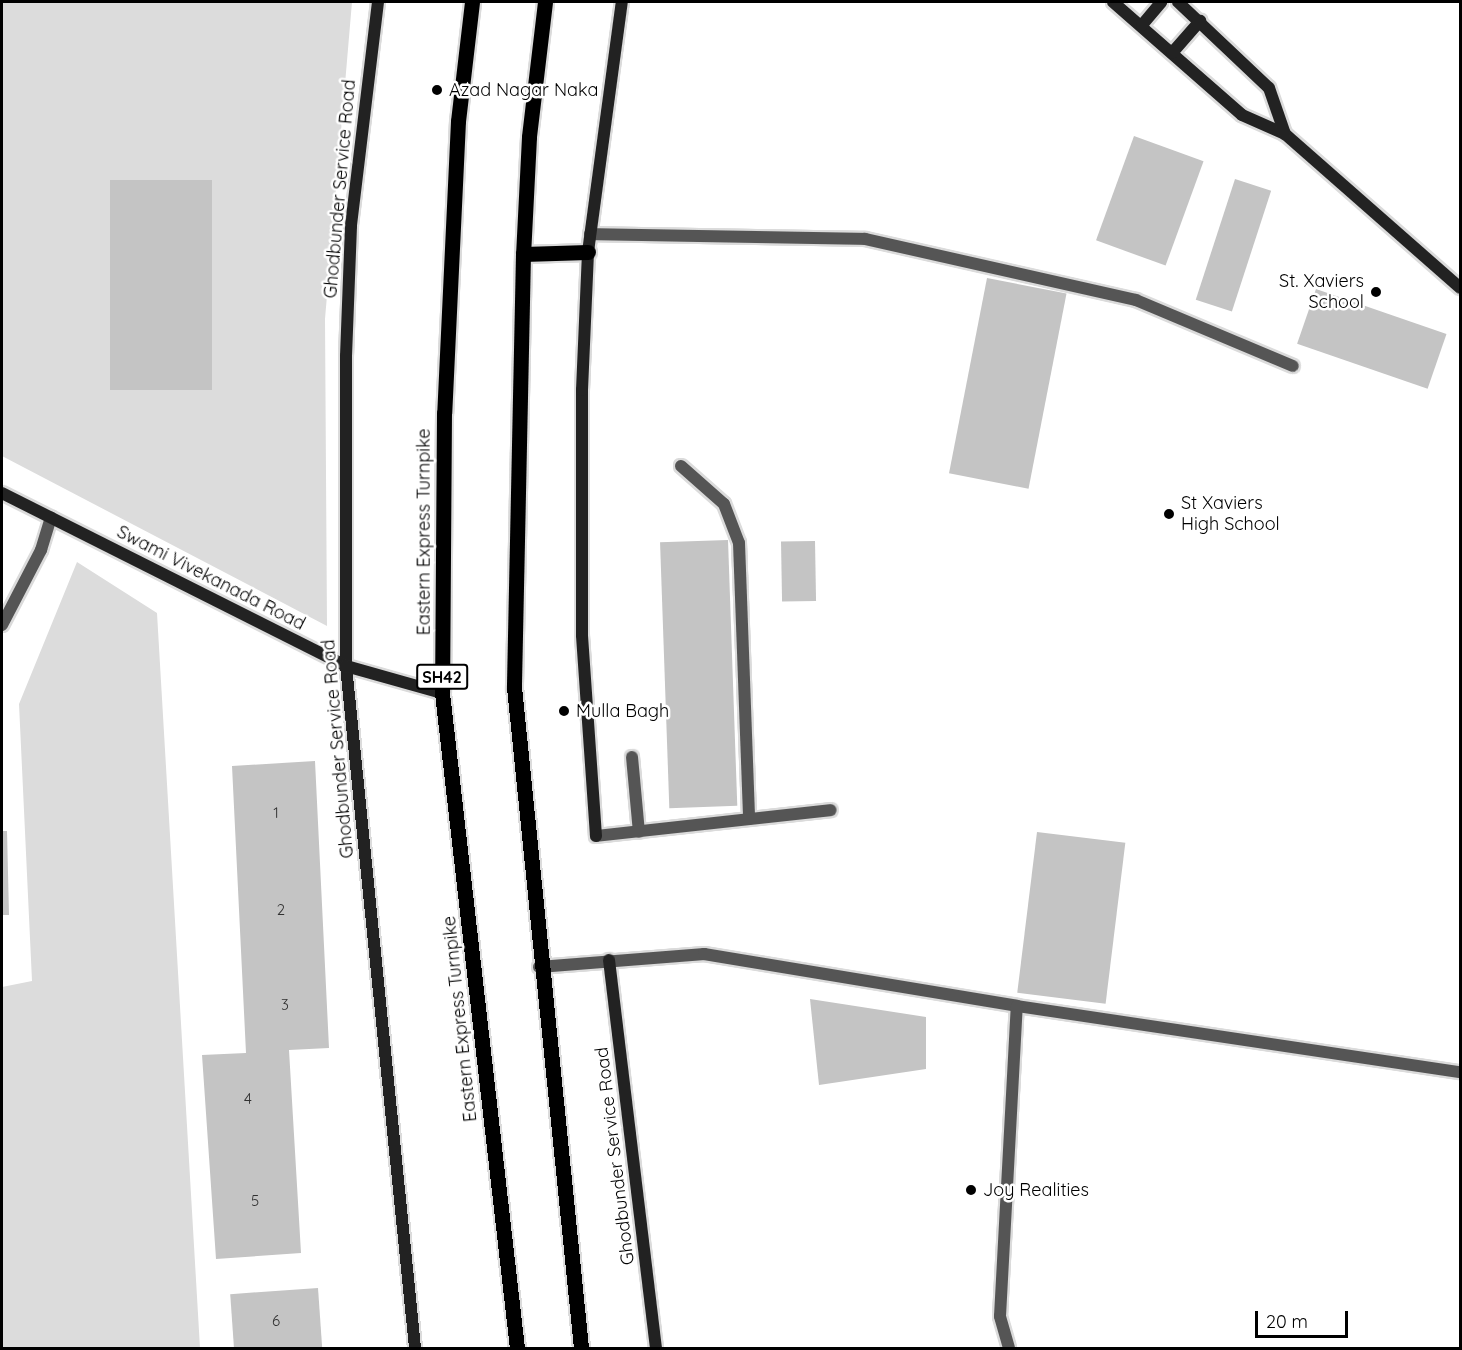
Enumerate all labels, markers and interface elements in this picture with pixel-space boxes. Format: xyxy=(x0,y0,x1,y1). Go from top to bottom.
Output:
street label: Ghodbunder Service Road xyxy=(320,79,360,299)
place label: Azad Nagar Naka xyxy=(449,79,598,101)
marker: Azad Nagar Naka xyxy=(430,83,444,97)
place label: St. Xaviers School xyxy=(1279,271,1364,314)
marker: St. Xaviers School xyxy=(1369,285,1383,299)
street label: Eastern Express Turnpike xyxy=(413,429,435,635)
place label: St Xaviers High School xyxy=(1181,493,1280,536)
marker: St Xaviers High School xyxy=(1162,507,1176,521)
street label: Swami Vivekanada Road xyxy=(113,521,309,635)
street label: Ghodbunder Service Road xyxy=(318,639,358,859)
road number: SH42 xyxy=(415,664,469,690)
place label: Mulla Bagh xyxy=(576,700,669,722)
marker: Mulla Bagh xyxy=(557,704,571,718)
house number: 1 xyxy=(273,804,279,822)
house number: 2 xyxy=(277,901,285,919)
street label: Eastern Express Turnpike xyxy=(438,915,482,1123)
house number: 3 xyxy=(281,996,289,1014)
street label: Ghodbunder Service Road xyxy=(591,1046,639,1266)
house number: 4 xyxy=(244,1090,252,1108)
place label: Joy Realities xyxy=(983,1179,1089,1201)
marker: Joy Realities xyxy=(964,1183,978,1197)
house number: 5 xyxy=(251,1192,259,1210)
scale bar xyxy=(1258,1299,1351,1337)
text: 20 m xyxy=(1266,1310,1308,1333)
house number: 6 xyxy=(272,1312,280,1330)

